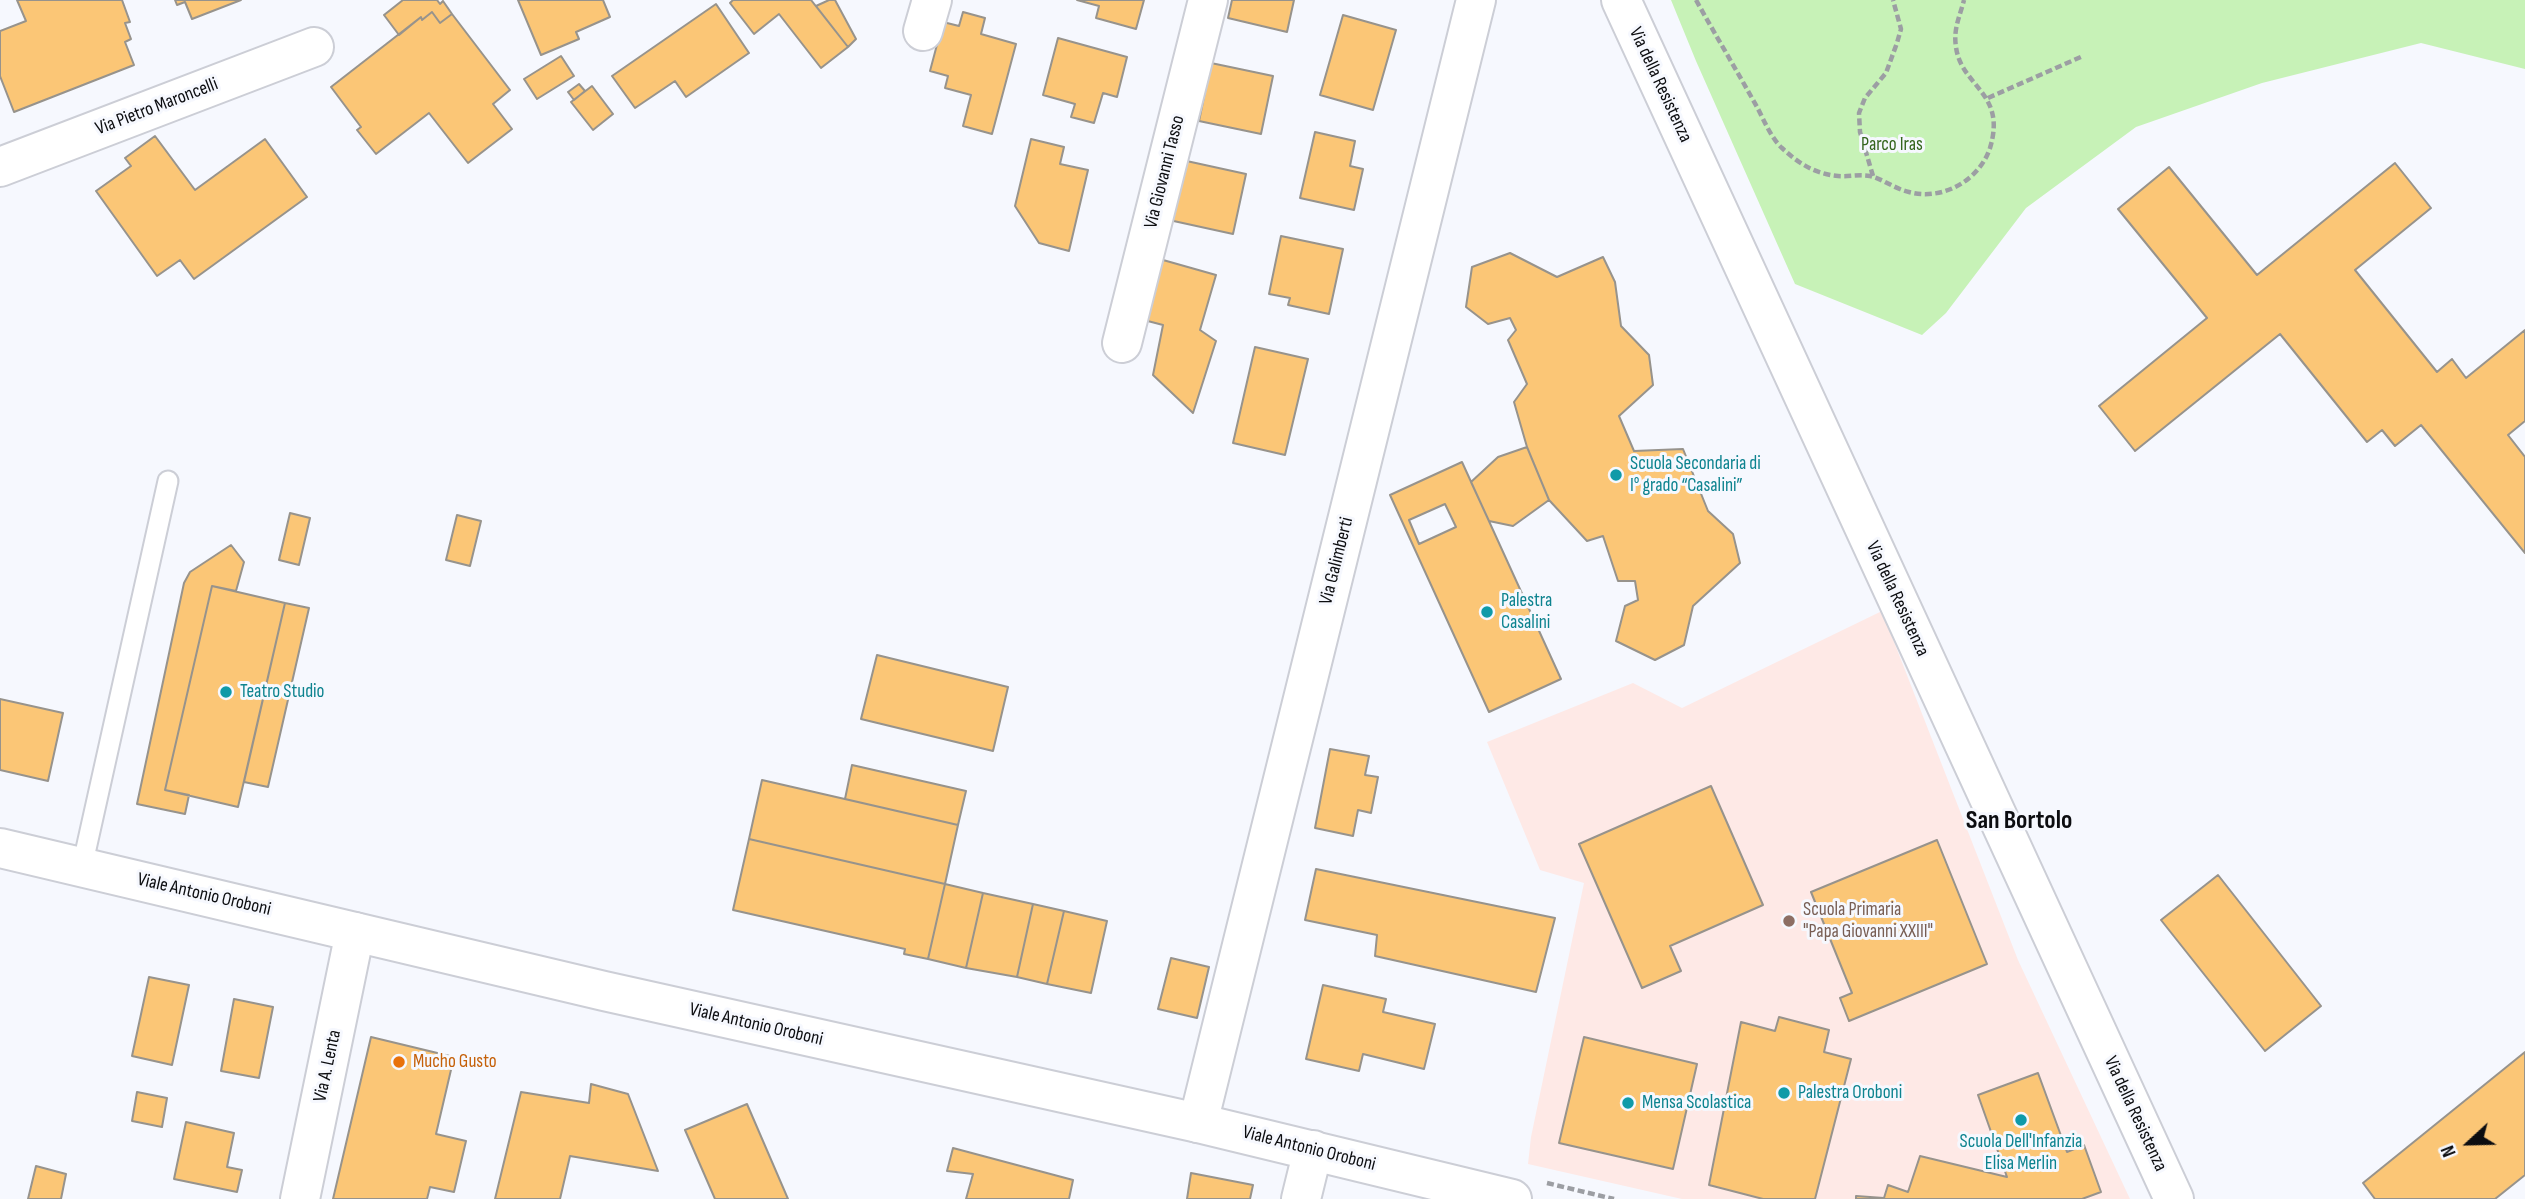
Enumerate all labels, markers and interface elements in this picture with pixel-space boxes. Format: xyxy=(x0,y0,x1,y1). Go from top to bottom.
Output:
street label: Via della Resistenza xyxy=(1623,24,1697,146)
street label: Via Pietro Maroncelli xyxy=(93,73,221,141)
street label: Via Giovanni Tasso xyxy=(1140,113,1190,231)
park label: Parco Iras xyxy=(1861,134,1923,156)
place label: Scuola Secondaria di I° grado “Casalini” xyxy=(1630,453,1761,497)
marker: Scuola Secondaria di I° grado “Casalini” xyxy=(1608,467,1624,483)
street label: Via Galimberti xyxy=(1315,515,1359,607)
street label: Via della Resistenza xyxy=(1860,538,1934,660)
place label: Palestra Casalini xyxy=(1501,590,1552,634)
marker: Palestra Casalini xyxy=(1479,604,1495,620)
place label: Teatro Studio xyxy=(240,681,324,703)
marker: Teatro Studio xyxy=(218,684,234,700)
district label: San Bortolo xyxy=(1966,805,2072,837)
street label: Viale Antonio Oroboni xyxy=(135,869,273,921)
place label: Scuola Primaria "Papa Giovanni XXIII" xyxy=(1803,899,1933,943)
marker: Scuola Primaria "Papa Giovanni XXIII" xyxy=(1781,913,1797,929)
street label: Viale Antonio Oroboni xyxy=(687,999,825,1051)
street label: Via A. Lenta xyxy=(309,1028,347,1104)
place label: Mucho Gusto xyxy=(413,1051,497,1073)
street label: Via della Resistenza xyxy=(2098,1053,2172,1175)
marker: Mucho Gusto xyxy=(391,1054,407,1070)
place label: Palestra Oroboni xyxy=(1798,1082,1902,1104)
marker: Palestra Oroboni xyxy=(1776,1085,1792,1101)
place label: Mensa Scolastica xyxy=(1642,1092,1751,1114)
marker: Mensa Scolastica xyxy=(1620,1095,1636,1111)
north arrow xyxy=(2434,1108,2504,1178)
marker: Scuola Dell'Infanzia Elisa Merlin xyxy=(2013,1112,2029,1128)
street label: Viale Antonio Oroboni xyxy=(1240,1121,1378,1177)
place label: Scuola Dell'Infanzia Elisa Merlin xyxy=(1960,1131,2082,1175)
text: N xyxy=(2437,1142,2462,1160)

